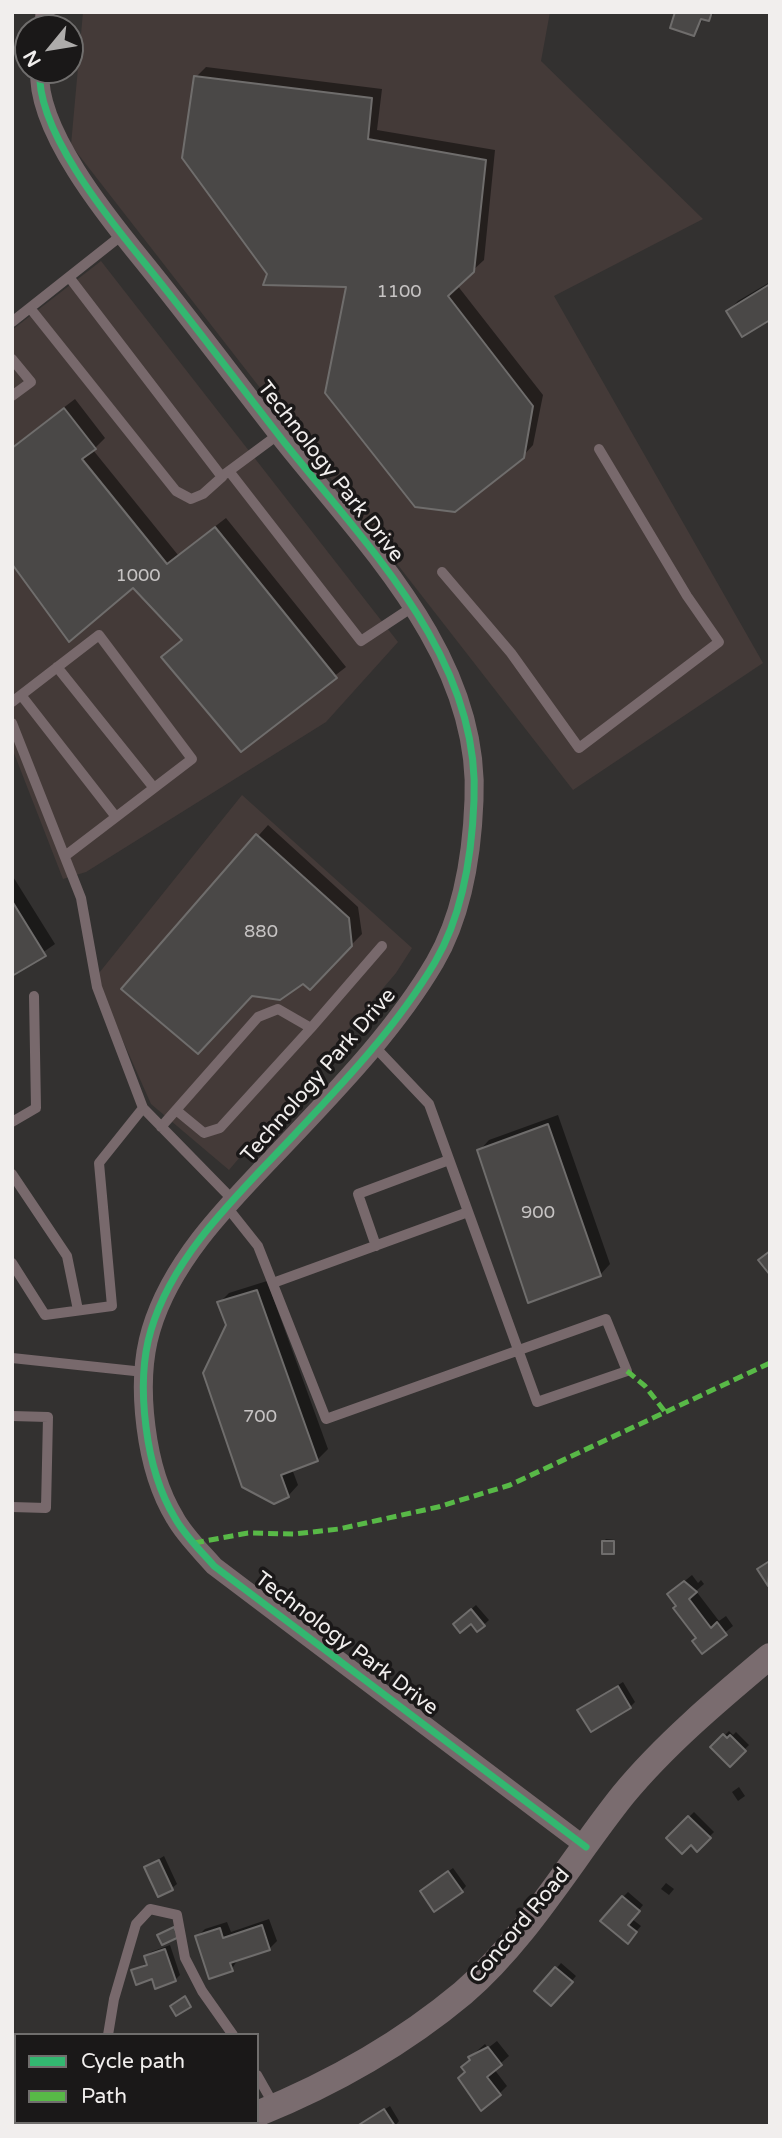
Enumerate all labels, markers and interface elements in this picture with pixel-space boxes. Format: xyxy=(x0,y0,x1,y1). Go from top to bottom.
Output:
north arrow xyxy=(14,14,84,84)
text: N xyxy=(19,46,46,71)
house number: 1100 xyxy=(376,281,422,303)
street label: Technology Park Drive xyxy=(251,376,409,568)
house number: 1000 xyxy=(115,565,161,587)
house number: 880 xyxy=(244,921,278,943)
street label: Technology Park Drive xyxy=(236,984,402,1168)
house number: 900 xyxy=(521,1202,555,1224)
house number: 700 xyxy=(243,1406,277,1428)
street label: Technology Park Drive xyxy=(249,1567,443,1721)
street label: Concord Road xyxy=(464,1863,576,1989)
legend xyxy=(14,2033,259,2124)
text: Cycle path xyxy=(81,2049,185,2074)
text: Path xyxy=(81,2084,127,2109)

